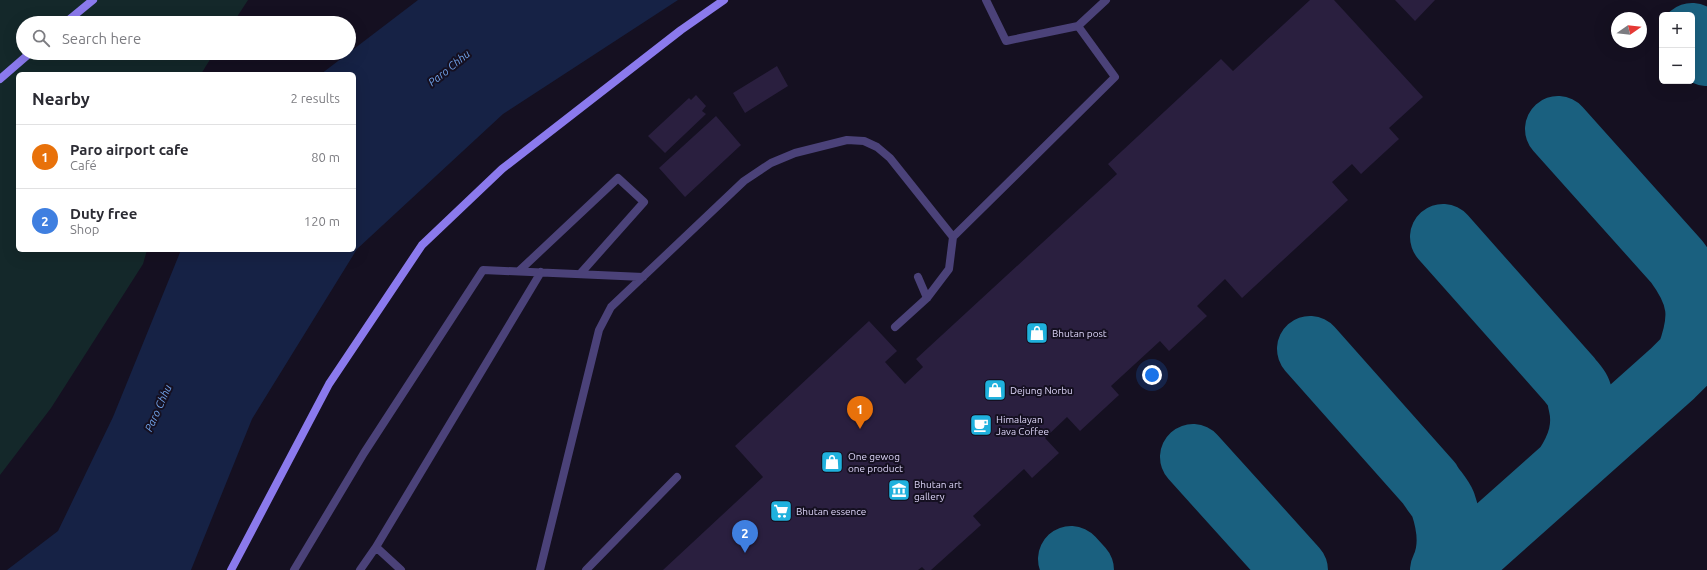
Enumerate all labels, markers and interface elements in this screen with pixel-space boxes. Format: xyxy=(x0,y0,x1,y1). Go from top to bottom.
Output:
north arrow xyxy=(1611,12,1647,48)
map controls xyxy=(1659,12,1695,84)
button: + xyxy=(1659,12,1695,48)
search box xyxy=(16,16,356,60)
icon: search xyxy=(30,27,52,49)
text: Search here xyxy=(62,30,141,47)
water label: Paro Chhu xyxy=(426,48,472,88)
button: − xyxy=(1659,48,1695,84)
text: Nearby xyxy=(32,89,90,108)
text: 2 results xyxy=(290,91,340,105)
text: Paro airport cafe xyxy=(70,141,189,158)
text: 1 xyxy=(41,150,49,164)
text: 80 m xyxy=(311,150,340,164)
text: Café xyxy=(70,158,97,172)
text: Duty free xyxy=(70,205,137,222)
text: 2 xyxy=(41,214,49,228)
text: 120 m xyxy=(304,214,340,228)
text: Shop xyxy=(70,222,99,236)
shop icon: Bhutan post xyxy=(1024,320,1050,346)
place label: Bhutan post xyxy=(1052,328,1107,339)
your location xyxy=(1142,365,1162,385)
shop icon: Dejung Norbu xyxy=(982,377,1008,403)
water label: Paro Chhu xyxy=(142,383,174,433)
place label: Dejung Norbu xyxy=(1010,385,1073,396)
pin: 1 xyxy=(847,396,873,429)
cafe icon: Himalayan Java Coffee xyxy=(968,412,994,438)
place label: Himalayan Java Coffee xyxy=(996,414,1049,437)
shop icon: One gewog one product xyxy=(819,449,845,475)
place label: One gewog one product xyxy=(848,451,903,474)
museum icon: Bhutan art gallery xyxy=(886,477,912,503)
place label: Bhutan art gallery xyxy=(914,479,962,502)
supermarket icon: Bhutan essence xyxy=(768,498,794,524)
place label: Bhutan essence xyxy=(796,506,866,517)
pin: 2 xyxy=(732,520,758,553)

